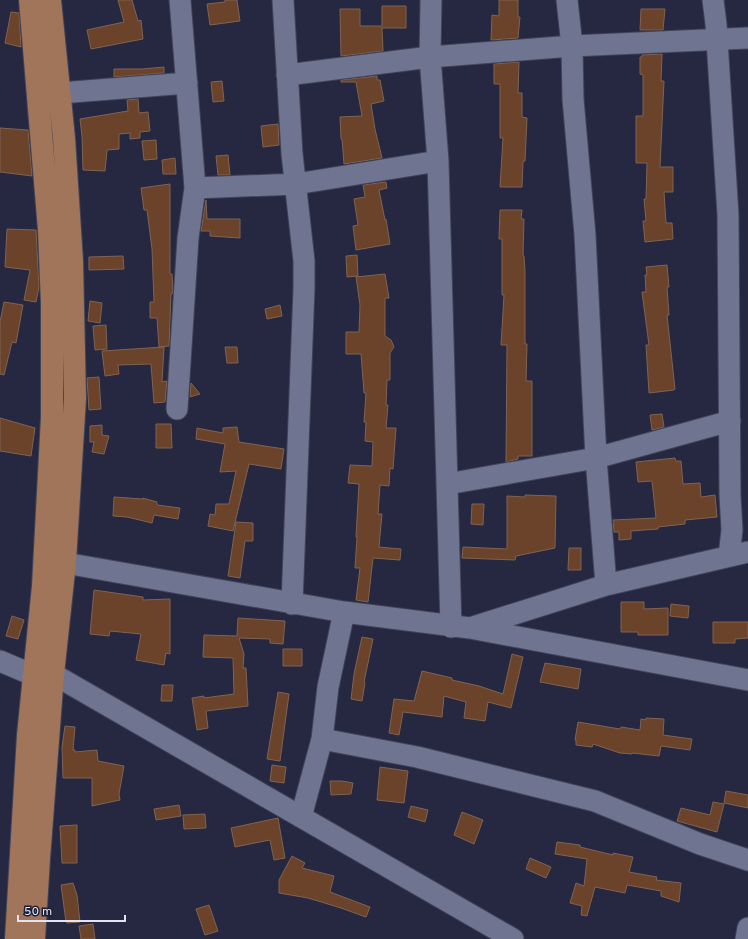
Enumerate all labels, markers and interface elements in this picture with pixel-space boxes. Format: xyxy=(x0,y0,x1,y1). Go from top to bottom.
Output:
scale bar xyxy=(18,897,125,923)
text: 50 m xyxy=(24,904,52,920)

